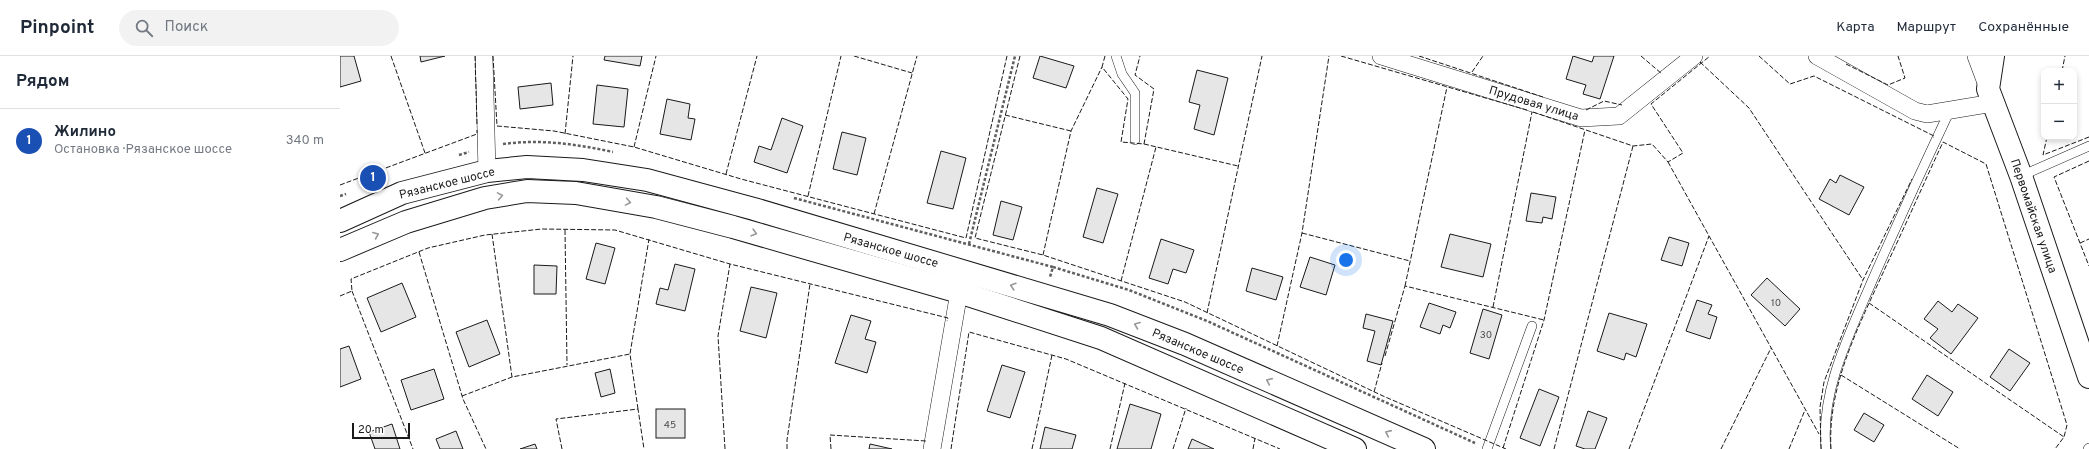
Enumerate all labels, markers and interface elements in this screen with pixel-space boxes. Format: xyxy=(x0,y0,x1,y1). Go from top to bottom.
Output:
search box xyxy=(119,10,399,46)
text: Pinpoint xyxy=(20,16,95,40)
icon: search xyxy=(133,17,155,39)
text: Поиск xyxy=(165,18,208,37)
text: Карта xyxy=(1836,19,1875,36)
text: Маршрут xyxy=(1897,19,1956,36)
text: Сохранённые xyxy=(1978,19,2069,36)
map controls xyxy=(2041,68,2077,140)
button: + xyxy=(2041,68,2077,104)
text: Рядом xyxy=(16,71,69,93)
street label: Прудовая улица xyxy=(1487,83,1581,125)
button: − xyxy=(2041,104,2077,140)
text: Жилино xyxy=(54,123,116,142)
text: 1 xyxy=(26,133,32,149)
text: 340 m xyxy=(286,133,324,149)
text: Остановка · Рязанское шоссе xyxy=(54,142,232,158)
street label: Первомайская улица xyxy=(2006,157,2060,276)
pin: 1 xyxy=(360,163,386,193)
street label: Рязанское шоссе xyxy=(398,164,497,204)
one-way arrow xyxy=(496,192,503,201)
one-way arrow xyxy=(625,198,631,206)
one-way arrow xyxy=(751,228,758,237)
street label: Рязанское шоссе xyxy=(841,230,940,272)
one-way arrow xyxy=(371,232,379,240)
your location xyxy=(1336,250,1356,270)
one-way arrow xyxy=(1010,282,1017,291)
house number: 10 xyxy=(1771,297,1781,310)
one-way arrow xyxy=(1133,322,1140,330)
street label: Рязанское шоссе xyxy=(1149,325,1246,378)
house number: 30 xyxy=(1480,329,1492,342)
one-way arrow xyxy=(1266,378,1274,386)
house number: 45 xyxy=(664,419,676,432)
scale bar xyxy=(352,421,410,440)
text: 20 m xyxy=(358,423,384,437)
one-way arrow xyxy=(1385,430,1392,438)

